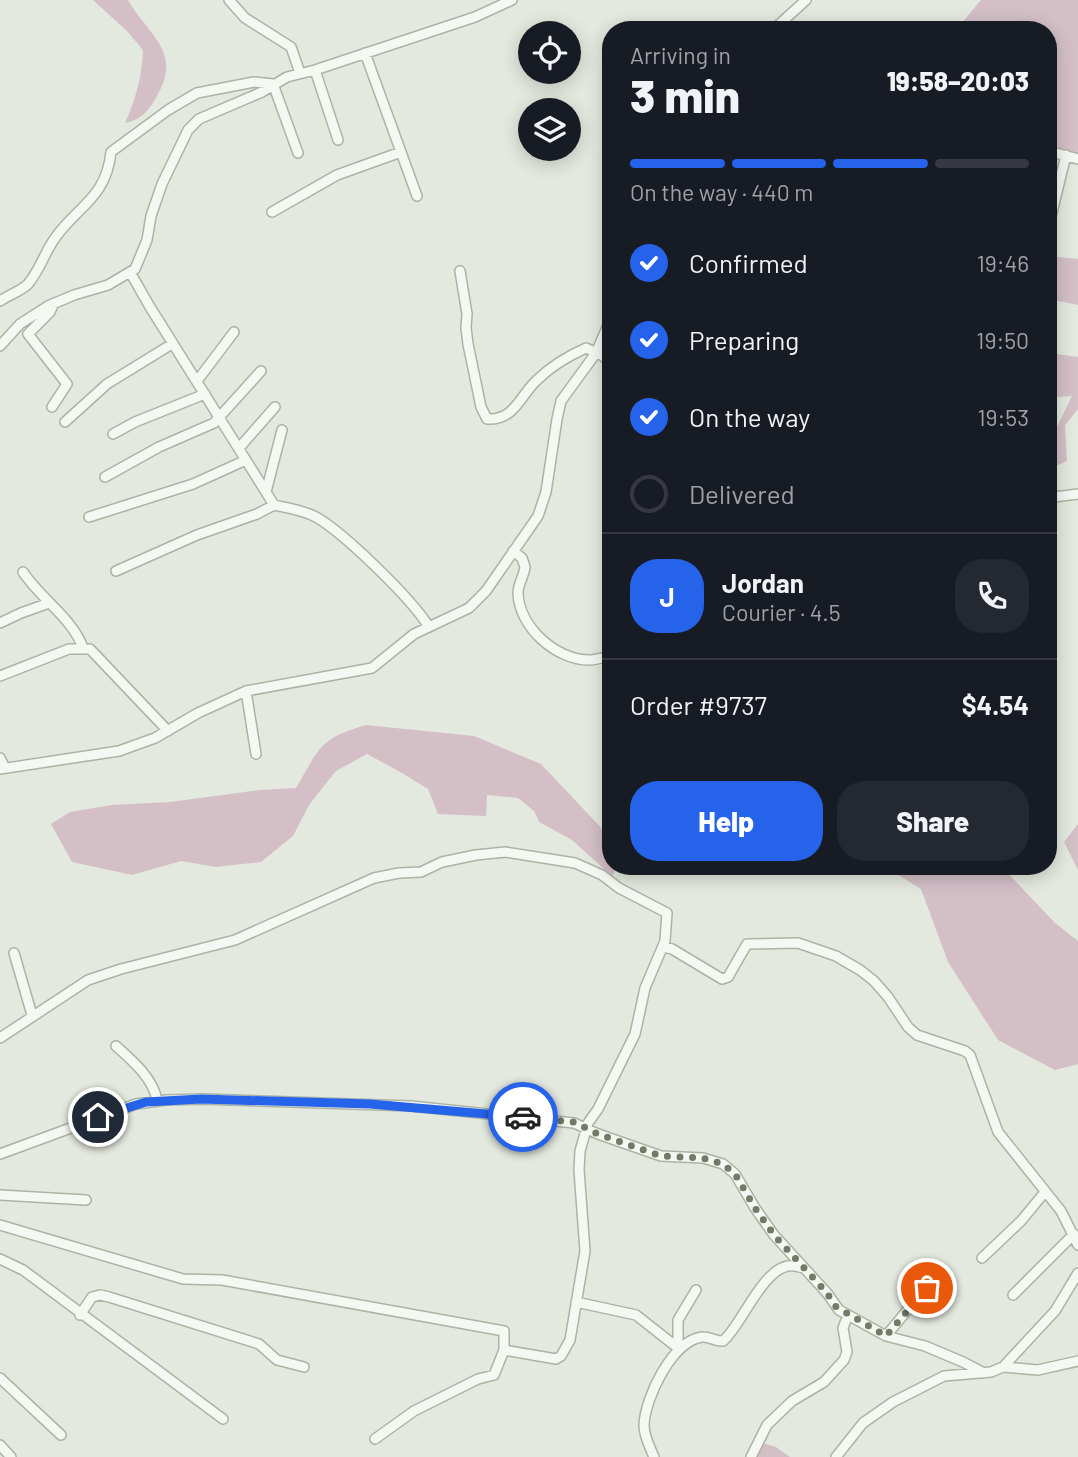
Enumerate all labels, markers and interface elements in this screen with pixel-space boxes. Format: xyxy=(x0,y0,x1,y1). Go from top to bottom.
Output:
map controls xyxy=(518,21,581,161)
button: locate xyxy=(518,21,581,84)
text: Arriving in xyxy=(630,41,731,69)
text: 19:58–20:03 xyxy=(887,65,1029,96)
text: 3 min xyxy=(630,67,740,122)
button: layers xyxy=(518,98,581,161)
text: On the way · 440 m xyxy=(630,178,813,206)
icon: check xyxy=(630,244,668,282)
text: Confirmed xyxy=(689,247,808,278)
text: 19:46 xyxy=(977,249,1029,277)
icon: check xyxy=(630,321,668,359)
text: Preparing xyxy=(689,324,799,355)
text: 19:50 xyxy=(976,326,1029,354)
icon: check xyxy=(630,398,668,436)
text: On the way xyxy=(689,401,810,432)
text: 19:53 xyxy=(978,403,1029,431)
text: Delivered xyxy=(689,478,795,509)
button: phone xyxy=(955,559,1029,633)
text: Jordan xyxy=(722,567,804,598)
text: J xyxy=(659,581,675,612)
text: Courier · 4.5 xyxy=(722,598,841,626)
text: Order #9737 xyxy=(630,689,767,720)
text: $4.54 xyxy=(962,689,1029,720)
button: Help xyxy=(630,781,823,861)
button: Share xyxy=(837,781,1029,861)
courier xyxy=(488,1082,558,1152)
pin xyxy=(68,1087,128,1147)
icon: home xyxy=(79,1098,117,1136)
icon: car xyxy=(504,1098,542,1136)
pin xyxy=(897,1258,957,1318)
icon: bag xyxy=(908,1269,946,1307)

